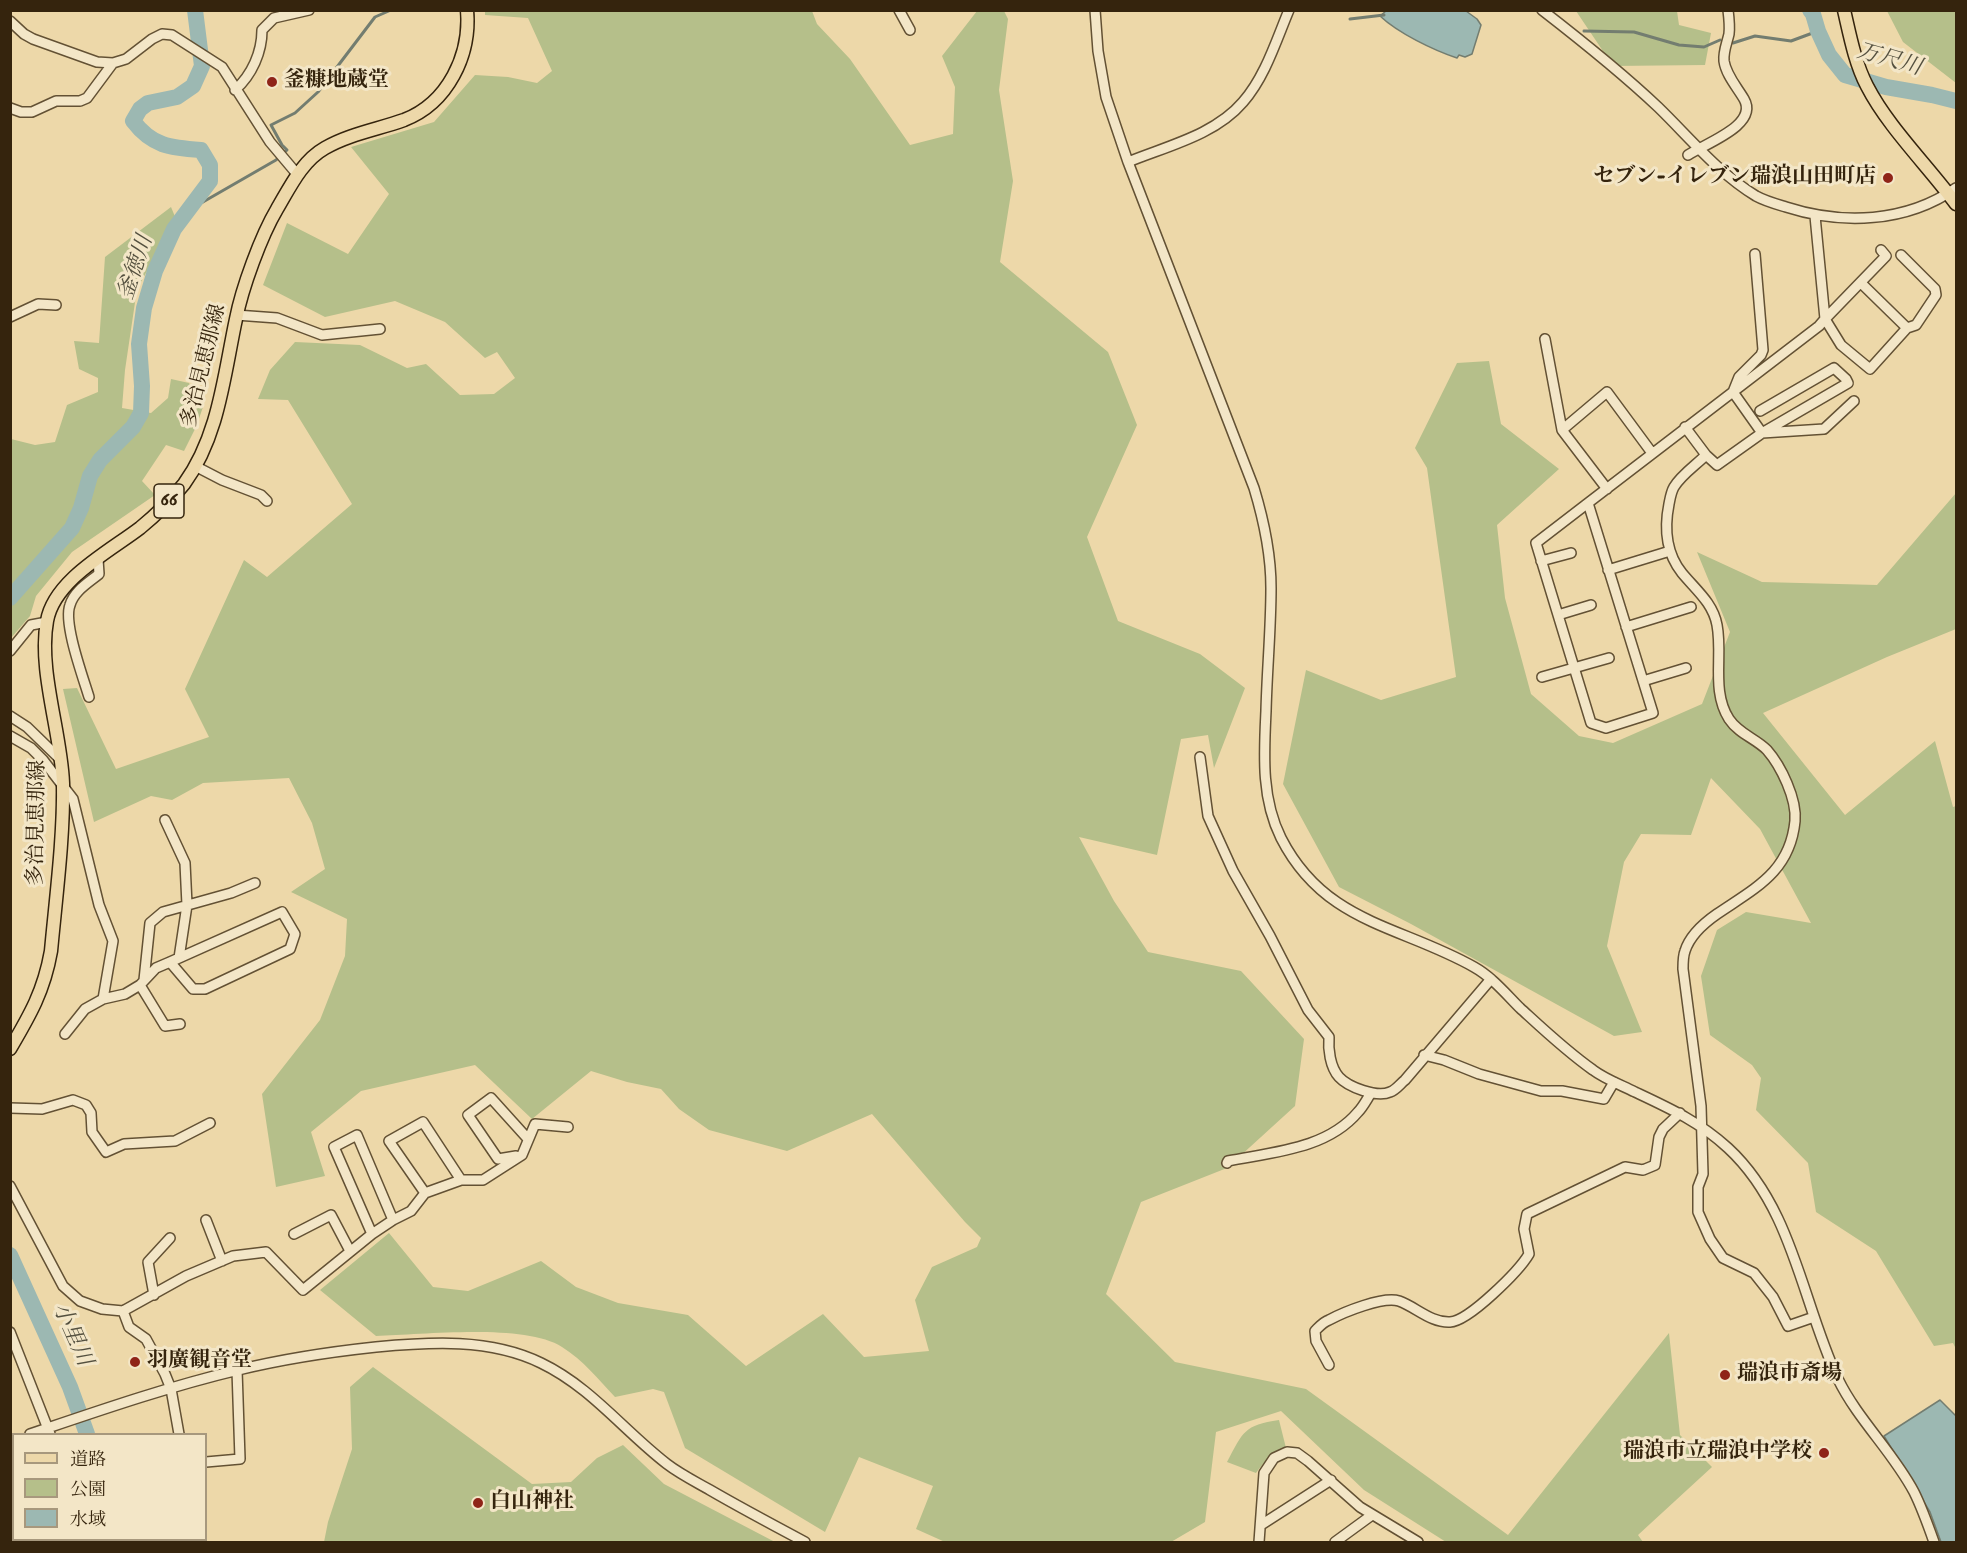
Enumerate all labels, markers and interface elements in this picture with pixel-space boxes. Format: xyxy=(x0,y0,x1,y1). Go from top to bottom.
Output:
water label: 万尺川 xyxy=(1854,39,1924,83)
place label: 釜糠地蔵堂 xyxy=(284,69,389,95)
marker: 釜糠地蔵堂 xyxy=(265,75,279,89)
place label: セブン-イレブン瑞浪山田町店 xyxy=(1593,165,1876,191)
marker: セブン-イレブン瑞浪山田町店 xyxy=(1881,171,1895,185)
water label: 釜徳川 xyxy=(114,233,160,303)
street label: 多治見恵那線 xyxy=(178,302,232,430)
road number: 66 xyxy=(154,484,184,518)
street label: 多治見恵那線 xyxy=(24,760,52,886)
water label: 小里川 xyxy=(46,1299,96,1371)
place label: 羽廣観音堂 xyxy=(147,1349,252,1375)
marker: 羽廣観音堂 xyxy=(128,1355,142,1369)
place label: 瑞浪市斎場 xyxy=(1737,1362,1842,1388)
marker: 瑞浪市斎場 xyxy=(1718,1368,1732,1382)
legend xyxy=(12,1433,207,1541)
place label: 瑞浪市立瑞浪中学校 xyxy=(1623,1440,1812,1466)
marker: 瑞浪市立瑞浪中学校 xyxy=(1817,1446,1831,1460)
text: 道路 xyxy=(70,1449,106,1472)
text: 公園 xyxy=(70,1479,106,1502)
place label: 白山神社 xyxy=(490,1490,574,1516)
marker: 白山神社 xyxy=(471,1496,485,1510)
text: 水域 xyxy=(70,1509,106,1532)

